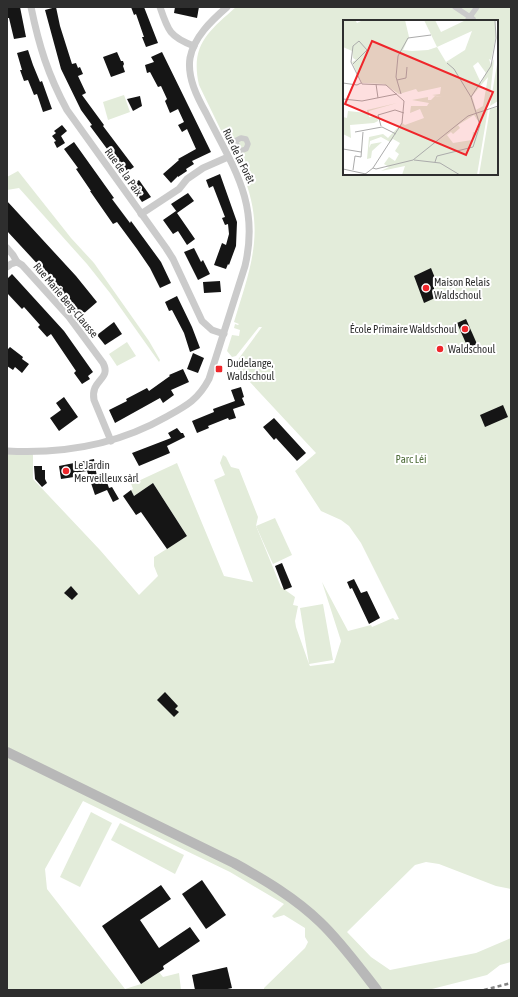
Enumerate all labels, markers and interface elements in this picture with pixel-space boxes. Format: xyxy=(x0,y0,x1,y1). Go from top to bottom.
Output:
inset map xyxy=(343,20,498,175)
street label: Rue de la Forêt xyxy=(221,127,257,185)
street label: Rue de la Paix xyxy=(103,146,146,199)
street label: Rue Marie Berg-Clausse xyxy=(31,260,101,340)
place label: Maison Relais Waldschoul xyxy=(434,276,490,301)
marker: Maison Relais Waldschoul xyxy=(421,283,431,293)
place label: École Primaire Waldschoul xyxy=(350,323,457,335)
marker: École Primaire Waldschoul xyxy=(460,324,470,334)
place label: Waldschoul xyxy=(448,343,496,355)
marker: Waldschoul xyxy=(435,344,445,354)
place label: Dudelange, Waldschoul xyxy=(227,357,275,382)
marker: Dudelange, Waldschoul xyxy=(214,364,224,374)
park label: Parc Léi xyxy=(396,453,426,465)
place label: Le Jardin Merveilleux sàrl xyxy=(74,459,139,484)
marker: Le Jardin Merveilleux sàrl xyxy=(61,466,71,476)

